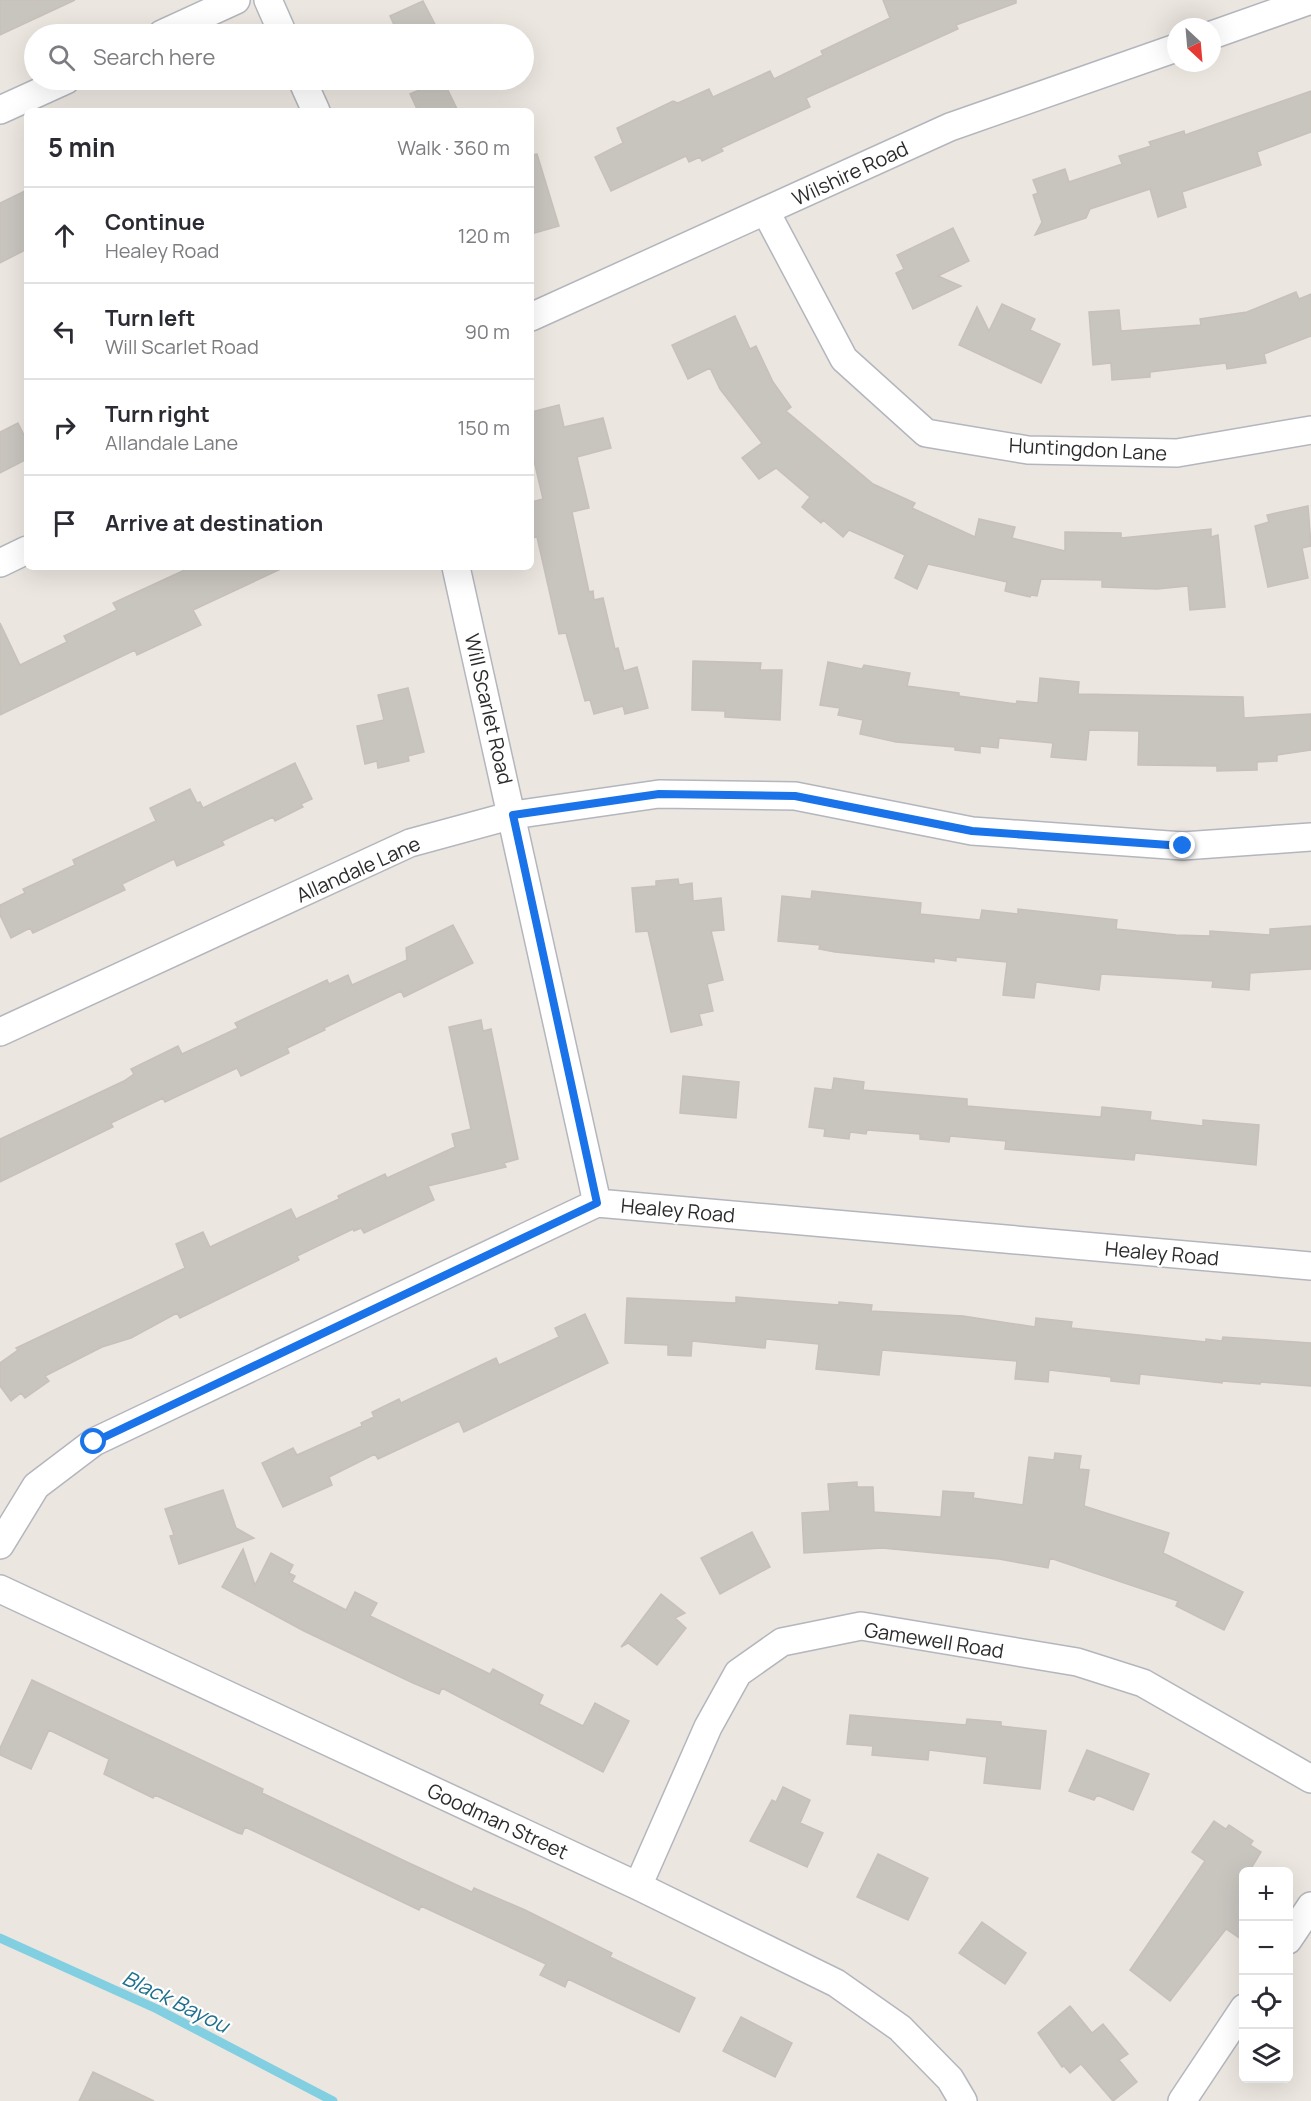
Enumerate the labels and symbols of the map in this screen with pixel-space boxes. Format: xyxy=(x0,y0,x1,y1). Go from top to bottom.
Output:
north arrow xyxy=(1167,18,1221,72)
street label: Wilshire Road xyxy=(788,134,912,212)
street label: Huntingdon Lane xyxy=(1008,431,1168,467)
street label: Will Scarlet Road xyxy=(459,631,519,787)
street label: Allandale Lane xyxy=(292,830,424,908)
route end xyxy=(1169,832,1195,858)
street label: Healey Road xyxy=(620,1192,736,1228)
street label: Healey Road xyxy=(1104,1235,1220,1271)
route start xyxy=(80,1428,106,1454)
street label: Gamewell Road xyxy=(862,1616,1006,1664)
street label: Goodman Street xyxy=(423,1777,573,1865)
water label: Black Bayou xyxy=(118,1963,235,2039)

